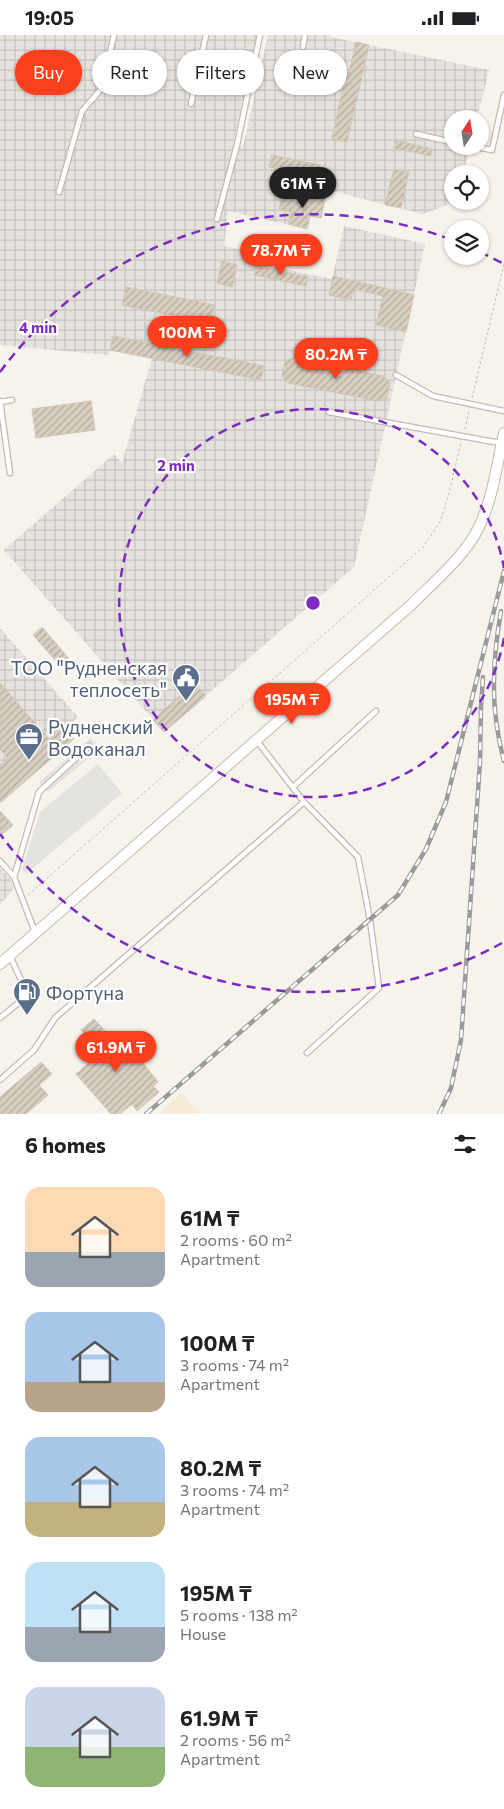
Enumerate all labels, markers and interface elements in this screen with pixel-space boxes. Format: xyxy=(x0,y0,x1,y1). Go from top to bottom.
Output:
text: 19:05 xyxy=(25,6,74,29)
chip: Buy xyxy=(15,50,82,95)
chip: Rent xyxy=(92,50,167,95)
chip: Filters xyxy=(177,50,264,95)
chip: New xyxy=(274,50,347,95)
north arrow xyxy=(444,110,489,155)
map controls xyxy=(444,110,489,265)
button: locate xyxy=(444,165,489,210)
pin: 61M ₸ xyxy=(268,167,338,209)
text: 61M ₸ xyxy=(280,173,326,192)
button: layers xyxy=(444,220,489,265)
pin: 78.7M ₸ xyxy=(235,233,327,276)
text: 78.7M ₸ xyxy=(251,240,311,259)
pin: 100M ₸ xyxy=(146,315,228,358)
text: 4 min xyxy=(19,318,57,336)
text: 100M ₸ xyxy=(159,322,215,341)
pin: 80.2M ₸ xyxy=(290,337,382,380)
text: 80.2M ₸ xyxy=(305,344,367,363)
text: 2 min xyxy=(157,456,195,474)
centre of rings xyxy=(304,594,322,612)
place label: ТОО "Рудненская теплосеть" xyxy=(10,656,167,701)
public building icon: ТОО "Рудненская теплосеть" xyxy=(171,663,201,702)
pin: 195M ₸ xyxy=(251,683,333,725)
text: 195M ₸ xyxy=(265,689,319,708)
place label: Рудненский Водоканал xyxy=(48,715,153,760)
office icon: Рудненский Водоканал xyxy=(14,722,44,761)
fuel station icon: Фортуна xyxy=(12,977,42,1016)
place label: Фортуна xyxy=(46,981,124,1004)
pin: 61.9M ₸ xyxy=(70,1031,162,1073)
text: 61.9M ₸ xyxy=(86,1037,146,1056)
icon: filters xyxy=(451,1130,479,1158)
text: 6 homes xyxy=(25,1132,106,1157)
text: 61M ₸ xyxy=(180,1205,240,1230)
icon: home xyxy=(65,1207,125,1267)
text: 2 rooms · 60 m² xyxy=(180,1230,292,1249)
text: Apartment xyxy=(180,1249,260,1268)
text: 100M ₸ xyxy=(180,1330,255,1355)
icon: home xyxy=(65,1332,125,1392)
text: 3 rooms · 74 m² xyxy=(180,1355,289,1374)
text: Apartment xyxy=(180,1374,260,1393)
text: 80.2M ₸ xyxy=(180,1455,261,1480)
icon: home xyxy=(65,1457,125,1517)
text: 3 rooms · 74 m² xyxy=(180,1480,289,1499)
text: Apartment xyxy=(180,1499,260,1518)
text: 195M ₸ xyxy=(180,1580,252,1605)
icon: home xyxy=(65,1582,125,1642)
text: 5 rooms · 138 m² xyxy=(180,1605,298,1624)
text: House xyxy=(180,1624,226,1643)
text: 61.9M ₸ xyxy=(180,1705,258,1730)
icon: home xyxy=(65,1707,125,1767)
text: 2 rooms · 56 m² xyxy=(180,1730,291,1749)
text: Apartment xyxy=(180,1749,260,1768)

